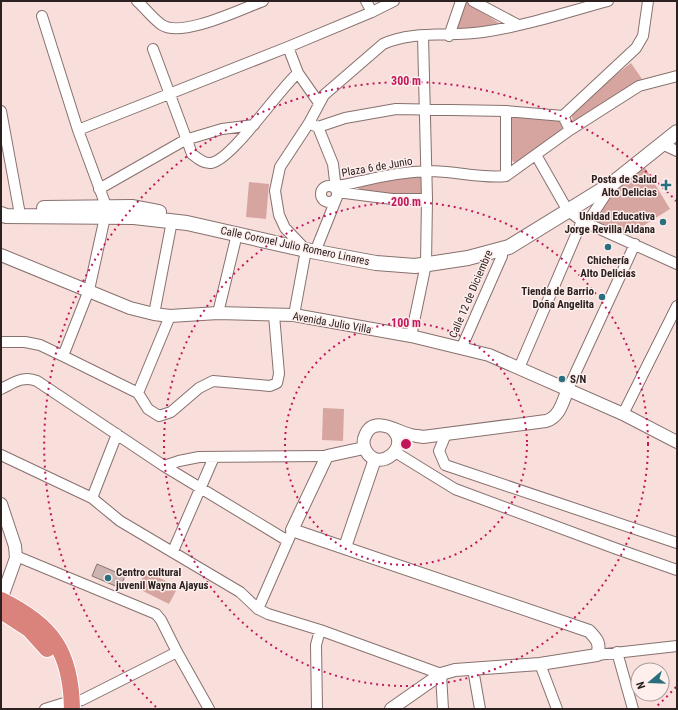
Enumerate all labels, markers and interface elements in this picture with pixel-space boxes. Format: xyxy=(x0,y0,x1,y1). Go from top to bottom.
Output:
text: 300 m xyxy=(391,74,421,88)
street label: Plaza 6 de Junio xyxy=(341,154,414,180)
place label: Posta de Salud Alto Delicias xyxy=(591,173,657,199)
marker: Posta de Salud Alto Delicias xyxy=(660,179,672,191)
text: 200 m xyxy=(391,195,421,209)
place label: Unidad Educativa Jorge Revilla Aldana xyxy=(564,210,655,236)
marker: Unidad Educativa Jorge Revilla Aldana xyxy=(658,217,668,227)
street label: Calle Coronel Julio Romero Linares xyxy=(219,224,371,268)
marker: Chichería Alto Delicias xyxy=(603,242,613,252)
street label: Calle 12 de Diciembre xyxy=(447,248,495,340)
place label: Chichería Alto Delicias xyxy=(580,254,636,280)
place label: Tienda de Barrio Doña Angelita xyxy=(521,285,595,311)
marker: Tienda de Barrio Doña Angelita xyxy=(597,292,607,302)
street label: Avenida Julio Villa xyxy=(292,310,372,336)
text: 100 m xyxy=(391,316,421,330)
place label: S/N xyxy=(570,373,587,386)
marker: S/N xyxy=(557,374,567,384)
centre of rings xyxy=(399,437,413,451)
place label: Centro cultural juvenil Wayna Ajayus xyxy=(115,566,209,592)
marker: Centro cultural juvenil Wayna Ajayus xyxy=(103,573,113,583)
north arrow xyxy=(630,662,670,702)
text: N xyxy=(634,680,648,690)

